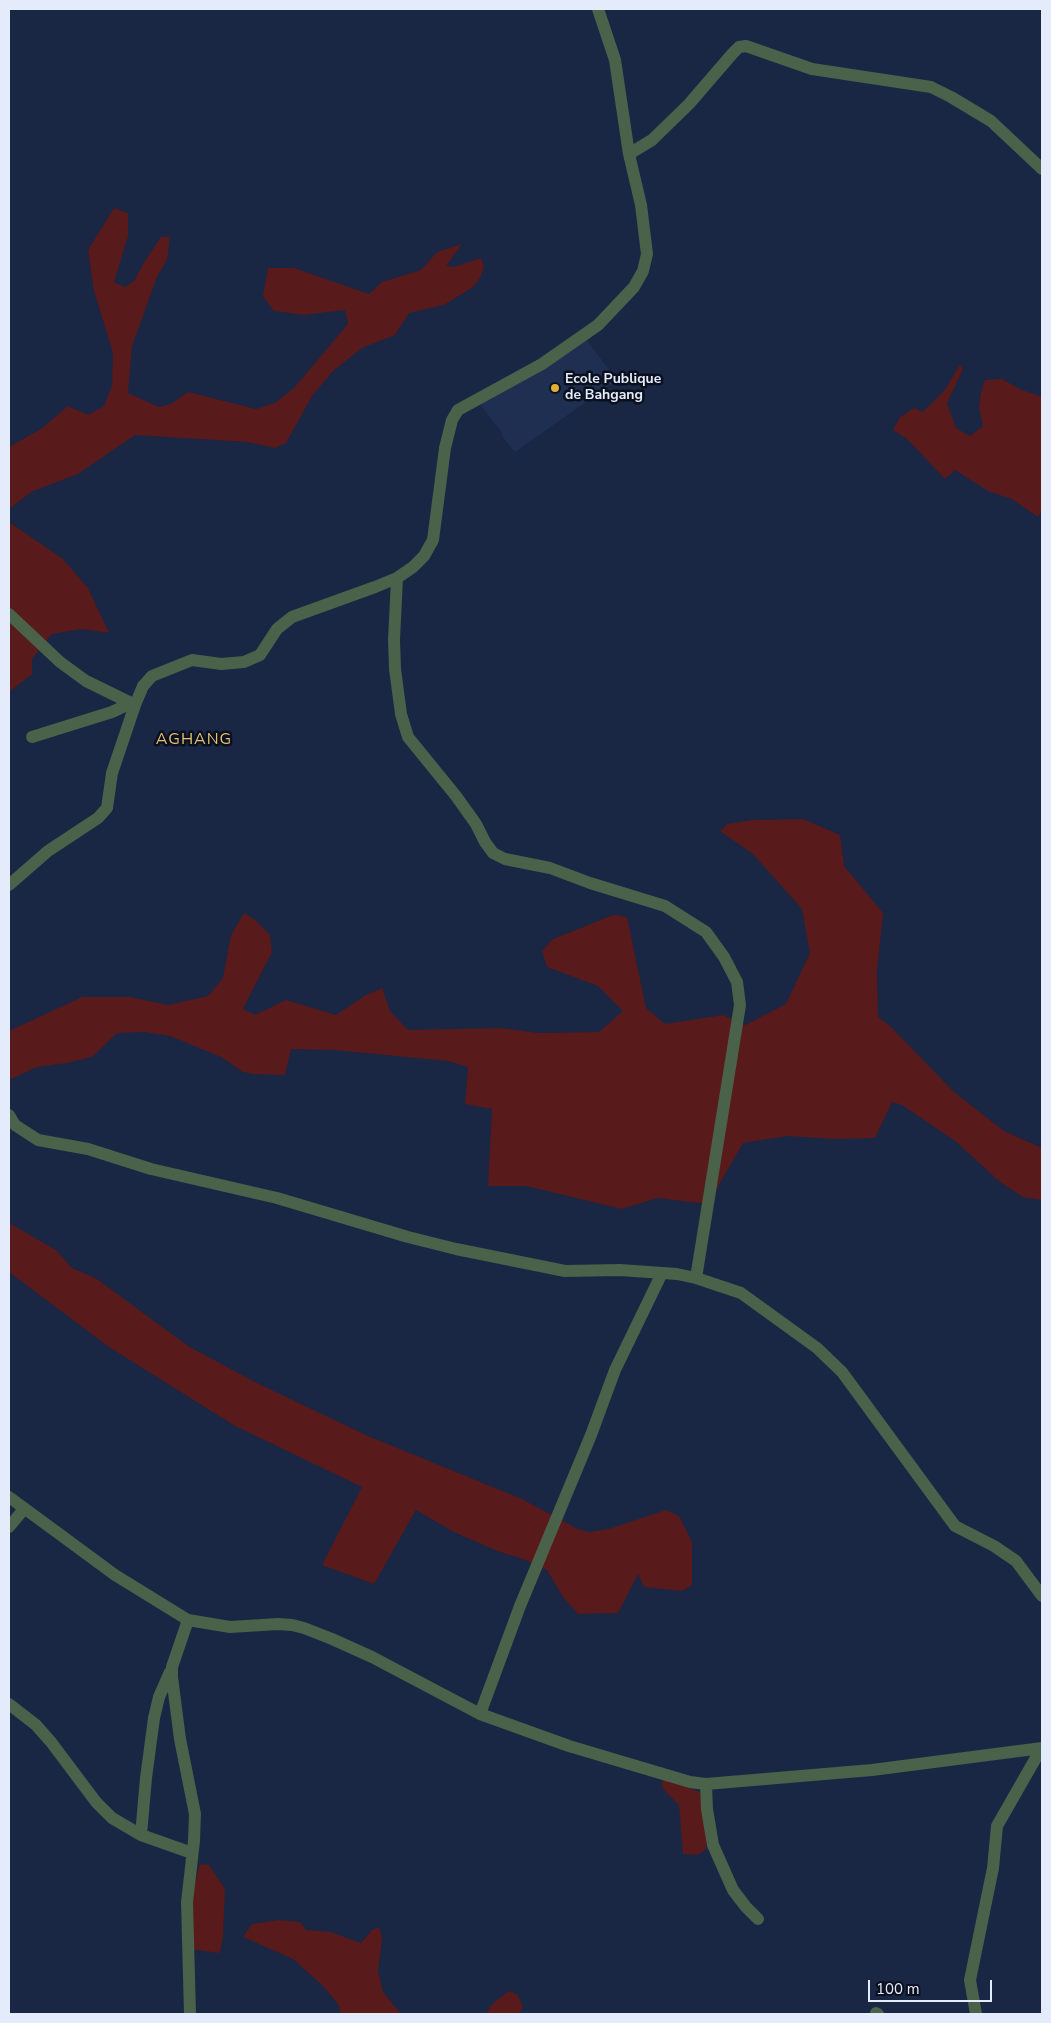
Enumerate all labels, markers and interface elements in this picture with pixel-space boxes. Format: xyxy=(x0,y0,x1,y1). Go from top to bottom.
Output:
place label: Ecole Publique de Bahgang xyxy=(565,372,661,404)
marker: Ecole Publique de Bahgang xyxy=(549,382,561,394)
district label: AGHANG xyxy=(155,730,233,750)
scale bar xyxy=(871,1970,995,2002)
text: 100 m xyxy=(876,1979,920,1999)

